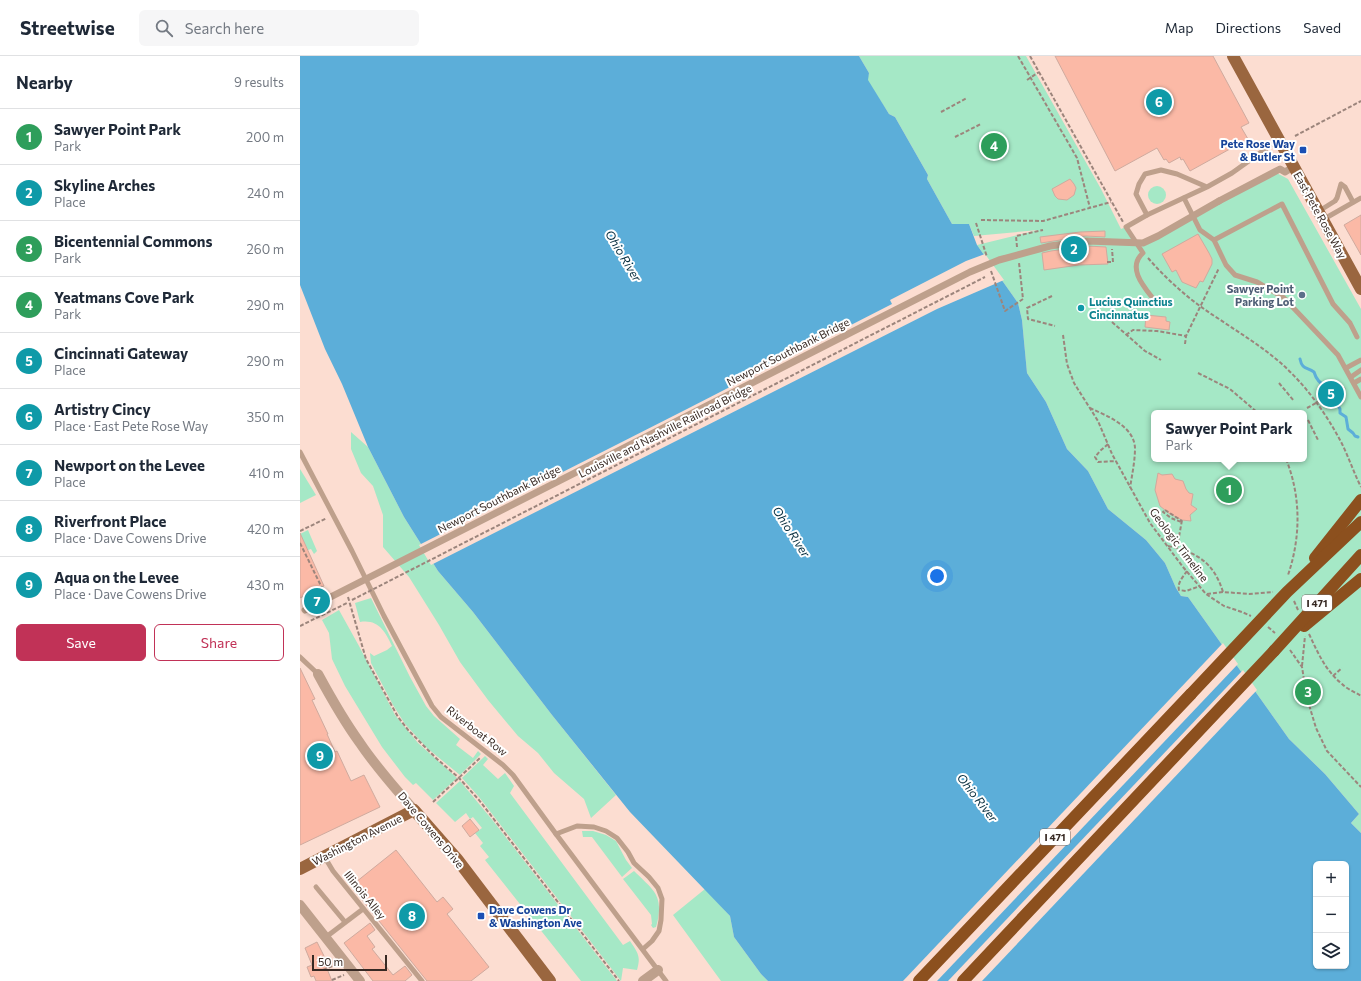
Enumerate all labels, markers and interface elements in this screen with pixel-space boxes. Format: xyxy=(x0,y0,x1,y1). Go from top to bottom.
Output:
search box xyxy=(139,10,419,46)
text: Streetwise xyxy=(20,16,115,39)
icon: search xyxy=(153,17,175,39)
text: Search here xyxy=(185,19,264,37)
text: Map xyxy=(1165,19,1194,36)
text: Directions xyxy=(1216,19,1281,36)
text: Saved xyxy=(1303,19,1341,36)
text: Nearby xyxy=(16,72,73,93)
text: 9 results xyxy=(234,74,284,90)
pin: 6 xyxy=(1146,87,1172,117)
text: Sawyer Point Park xyxy=(54,120,181,138)
text: 1 xyxy=(26,129,32,145)
text: 200 m xyxy=(246,129,284,145)
pin: 4 xyxy=(981,131,1007,161)
place label: Pete Rose Way & Butler St xyxy=(1220,137,1295,163)
text: Park xyxy=(54,138,81,154)
marker: Pete Rose Way & Butler St xyxy=(1298,145,1308,155)
street label: East Pete Rose Way xyxy=(1291,169,1350,261)
text: Skyline Arches xyxy=(54,176,155,194)
text: 2 xyxy=(25,185,33,201)
text: 240 m xyxy=(247,185,284,201)
text: Place xyxy=(54,194,86,210)
water label: Ohio River xyxy=(603,227,645,285)
text: Bicentennial Commons xyxy=(54,232,213,250)
pin: 2 xyxy=(1061,234,1087,264)
text: 3 xyxy=(25,241,33,257)
text: 260 m xyxy=(247,241,284,257)
text: Park xyxy=(54,250,81,266)
place label: Sawyer Point Parking Lot xyxy=(1227,282,1294,308)
text: Yeatmans Cove Park xyxy=(54,288,194,306)
marker: Sawyer Point Parking Lot xyxy=(1297,290,1307,300)
place label: Lucius Quinctius Cincinnatus xyxy=(1089,295,1173,321)
text: 4 xyxy=(25,297,33,313)
text: 290 m xyxy=(247,297,284,313)
marker: Lucius Quinctius Cincinnatus xyxy=(1076,303,1086,313)
text: Park xyxy=(54,306,81,322)
street label: Newport Southbank Bridge xyxy=(724,315,851,388)
text: Cincinnati Gateway xyxy=(54,344,188,362)
text: 5 xyxy=(25,353,33,369)
text: 290 m xyxy=(247,353,284,369)
text: Place xyxy=(54,362,86,378)
pin: 5 xyxy=(1318,379,1344,409)
street label: Louisville and Nashville Railroad Bridge xyxy=(576,381,754,480)
text: Artistry Cincy xyxy=(54,400,151,418)
text: 6 xyxy=(25,409,33,425)
text: 350 m xyxy=(247,409,284,425)
popup xyxy=(1151,410,1307,462)
text: Place · East Pete Rose Way xyxy=(54,418,208,434)
text: Sawyer Point Park xyxy=(1165,419,1293,437)
text: Park xyxy=(1165,437,1193,453)
text: Newport on the Levee xyxy=(54,456,205,474)
street label: Newport Southbank Bridge xyxy=(435,462,562,535)
text: 7 xyxy=(25,465,33,481)
text: 410 m xyxy=(249,465,284,481)
text: Place xyxy=(54,474,86,490)
pin: 1 xyxy=(1216,475,1242,505)
water label: Ohio River xyxy=(770,504,814,560)
street label: Geologic Timeline xyxy=(1147,505,1212,584)
text: Riverfront Place xyxy=(54,512,166,530)
text: 8 xyxy=(25,521,33,537)
text: 420 m xyxy=(247,521,284,537)
text: Place · Dave Cowens Drive xyxy=(54,530,206,546)
your location xyxy=(927,566,947,586)
text: Aqua on the Levee xyxy=(54,568,179,586)
text: 9 xyxy=(25,577,33,593)
text: 430 m xyxy=(246,577,284,593)
text: Place · Dave Cowens Drive xyxy=(54,586,206,602)
pin: 7 xyxy=(304,586,330,616)
road number: I 471 xyxy=(1302,595,1332,611)
button: Save xyxy=(16,624,146,661)
button: Share xyxy=(154,624,284,661)
pin: 3 xyxy=(1295,677,1321,707)
street label: Riverboat Row xyxy=(444,703,510,758)
pin: 9 xyxy=(307,741,333,771)
water label: Ohio River xyxy=(955,770,1002,825)
street label: Dave Cowens Drive xyxy=(396,789,467,871)
street label: Washington Avenue xyxy=(310,811,404,868)
road number: I 471 xyxy=(1040,829,1070,845)
map controls xyxy=(1313,861,1349,969)
button: + xyxy=(1313,861,1349,897)
street label: Illinois Alley xyxy=(342,868,389,922)
button: − xyxy=(1313,897,1349,933)
pin: 8 xyxy=(399,901,425,931)
place label: Dave Cowens Dr & Washington Ave xyxy=(489,903,582,929)
marker: Dave Cowens Dr & Washington Ave xyxy=(476,911,486,921)
button: layers xyxy=(1313,933,1349,969)
scale bar xyxy=(312,953,387,972)
text: 50 m xyxy=(318,955,343,968)

